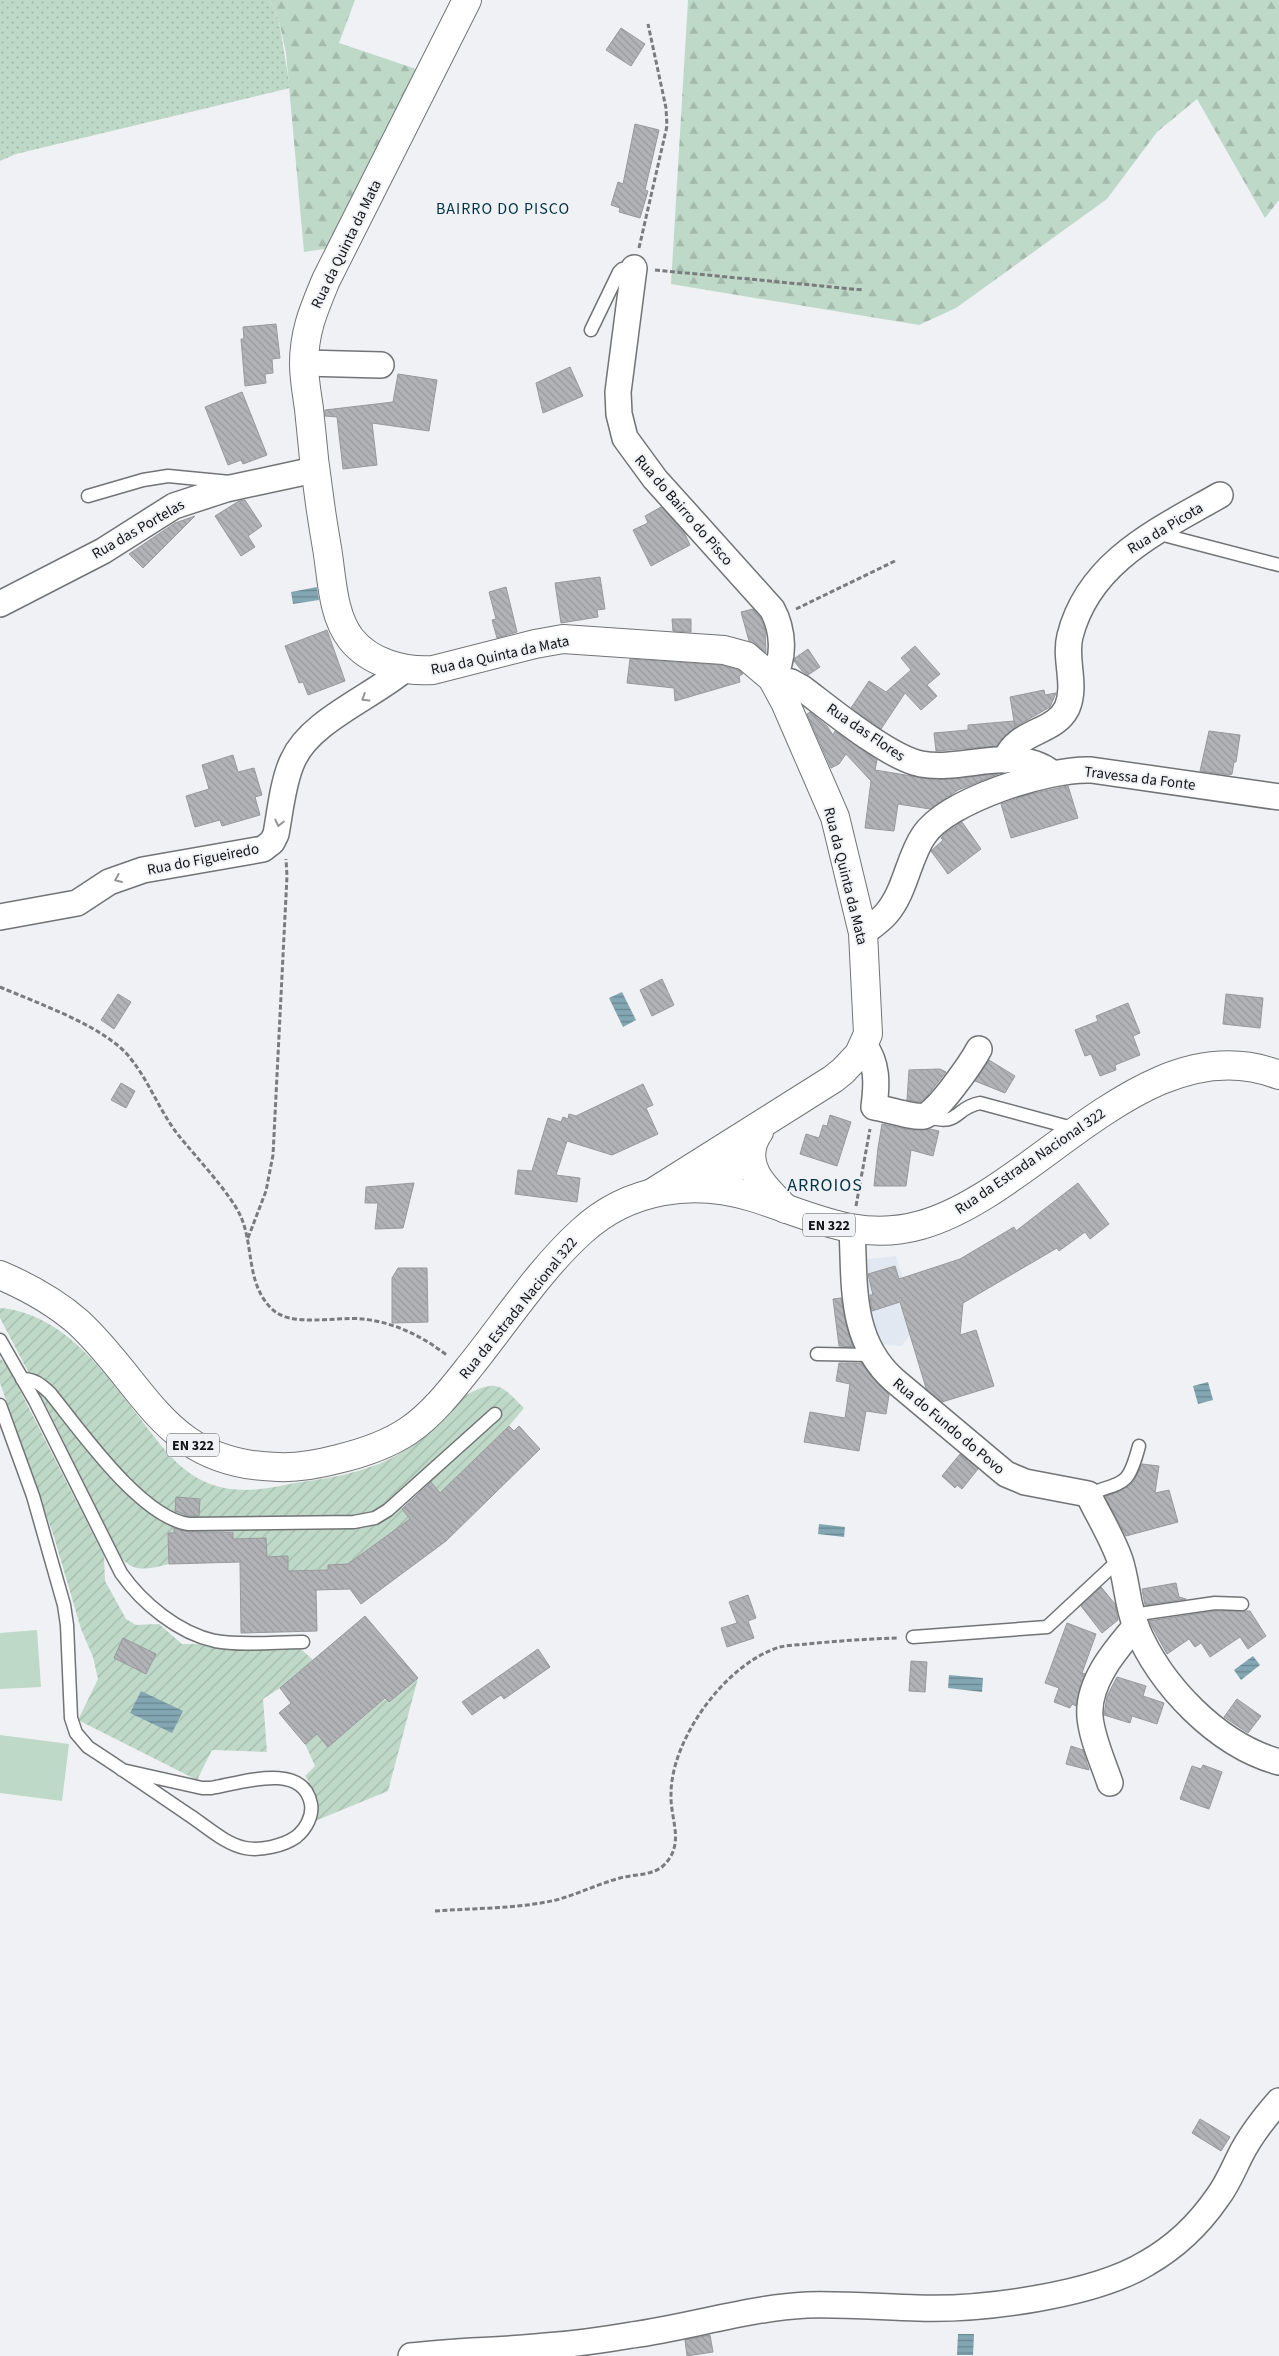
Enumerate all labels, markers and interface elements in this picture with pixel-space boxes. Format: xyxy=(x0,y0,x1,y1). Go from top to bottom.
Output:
street label: Rua da Quinta da Mata xyxy=(306,176,387,312)
district label: BAIRRO DO PISCO xyxy=(436,198,570,220)
street label: Rua do Bairro do Pisco xyxy=(630,450,738,570)
street label: Rua das Portelas xyxy=(88,494,188,564)
street label: Rua da Picota xyxy=(1123,498,1207,559)
street label: Rua da Quinta da Mata xyxy=(429,631,571,680)
one-way arrow xyxy=(362,691,371,701)
street label: Rua das Flores xyxy=(822,698,909,766)
street label: Travessa da Fonte xyxy=(1083,761,1197,796)
street label: Rua da Quinta da Mata xyxy=(818,805,873,947)
one-way arrow xyxy=(274,819,285,828)
street label: Rua do Figueiredo xyxy=(145,838,261,881)
one-way arrow xyxy=(114,872,123,883)
street label: Rua da Estrada Nacional 322 xyxy=(951,1103,1110,1220)
district label: ARROIOS xyxy=(787,1173,863,1198)
road number: EN 322 xyxy=(803,1214,855,1236)
street label: Rua da Estrada Nacional 322 xyxy=(454,1233,582,1384)
street label: Rua do Fundo do Povo xyxy=(888,1373,1009,1480)
road number: EN 322 xyxy=(167,1434,219,1456)

